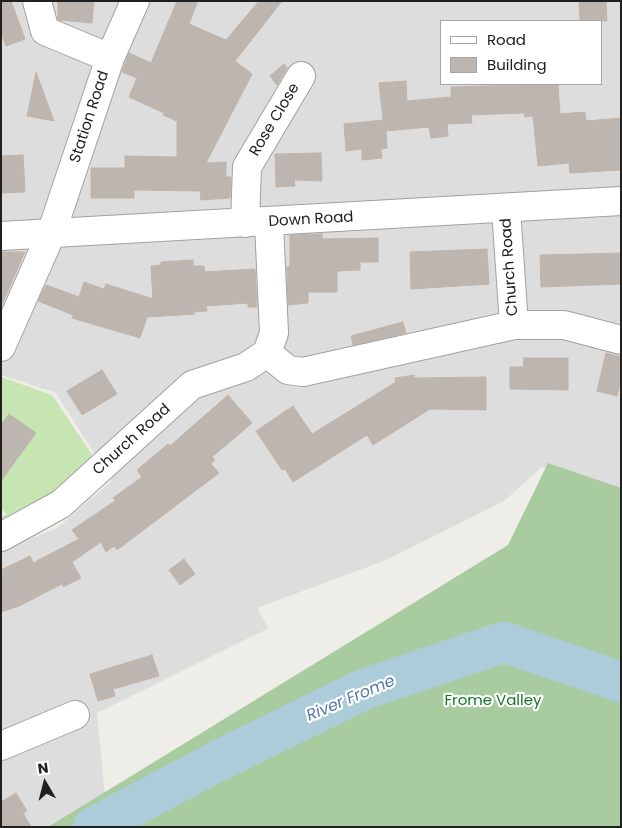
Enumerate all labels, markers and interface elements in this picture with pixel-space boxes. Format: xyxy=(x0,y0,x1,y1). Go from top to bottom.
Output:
legend xyxy=(440,20,602,85)
text: Road xyxy=(487,29,526,50)
text: Building xyxy=(487,54,547,75)
street label: Station Road xyxy=(67,69,113,165)
street label: Rose Close xyxy=(246,80,304,160)
street label: Down Road xyxy=(268,209,354,231)
street label: Church Road xyxy=(498,217,522,317)
street label: Church Road xyxy=(90,400,174,480)
water label: River Frome xyxy=(304,672,398,726)
park label: Frome Valley xyxy=(445,692,541,710)
north arrow xyxy=(20,758,70,808)
text: N xyxy=(36,758,50,779)

